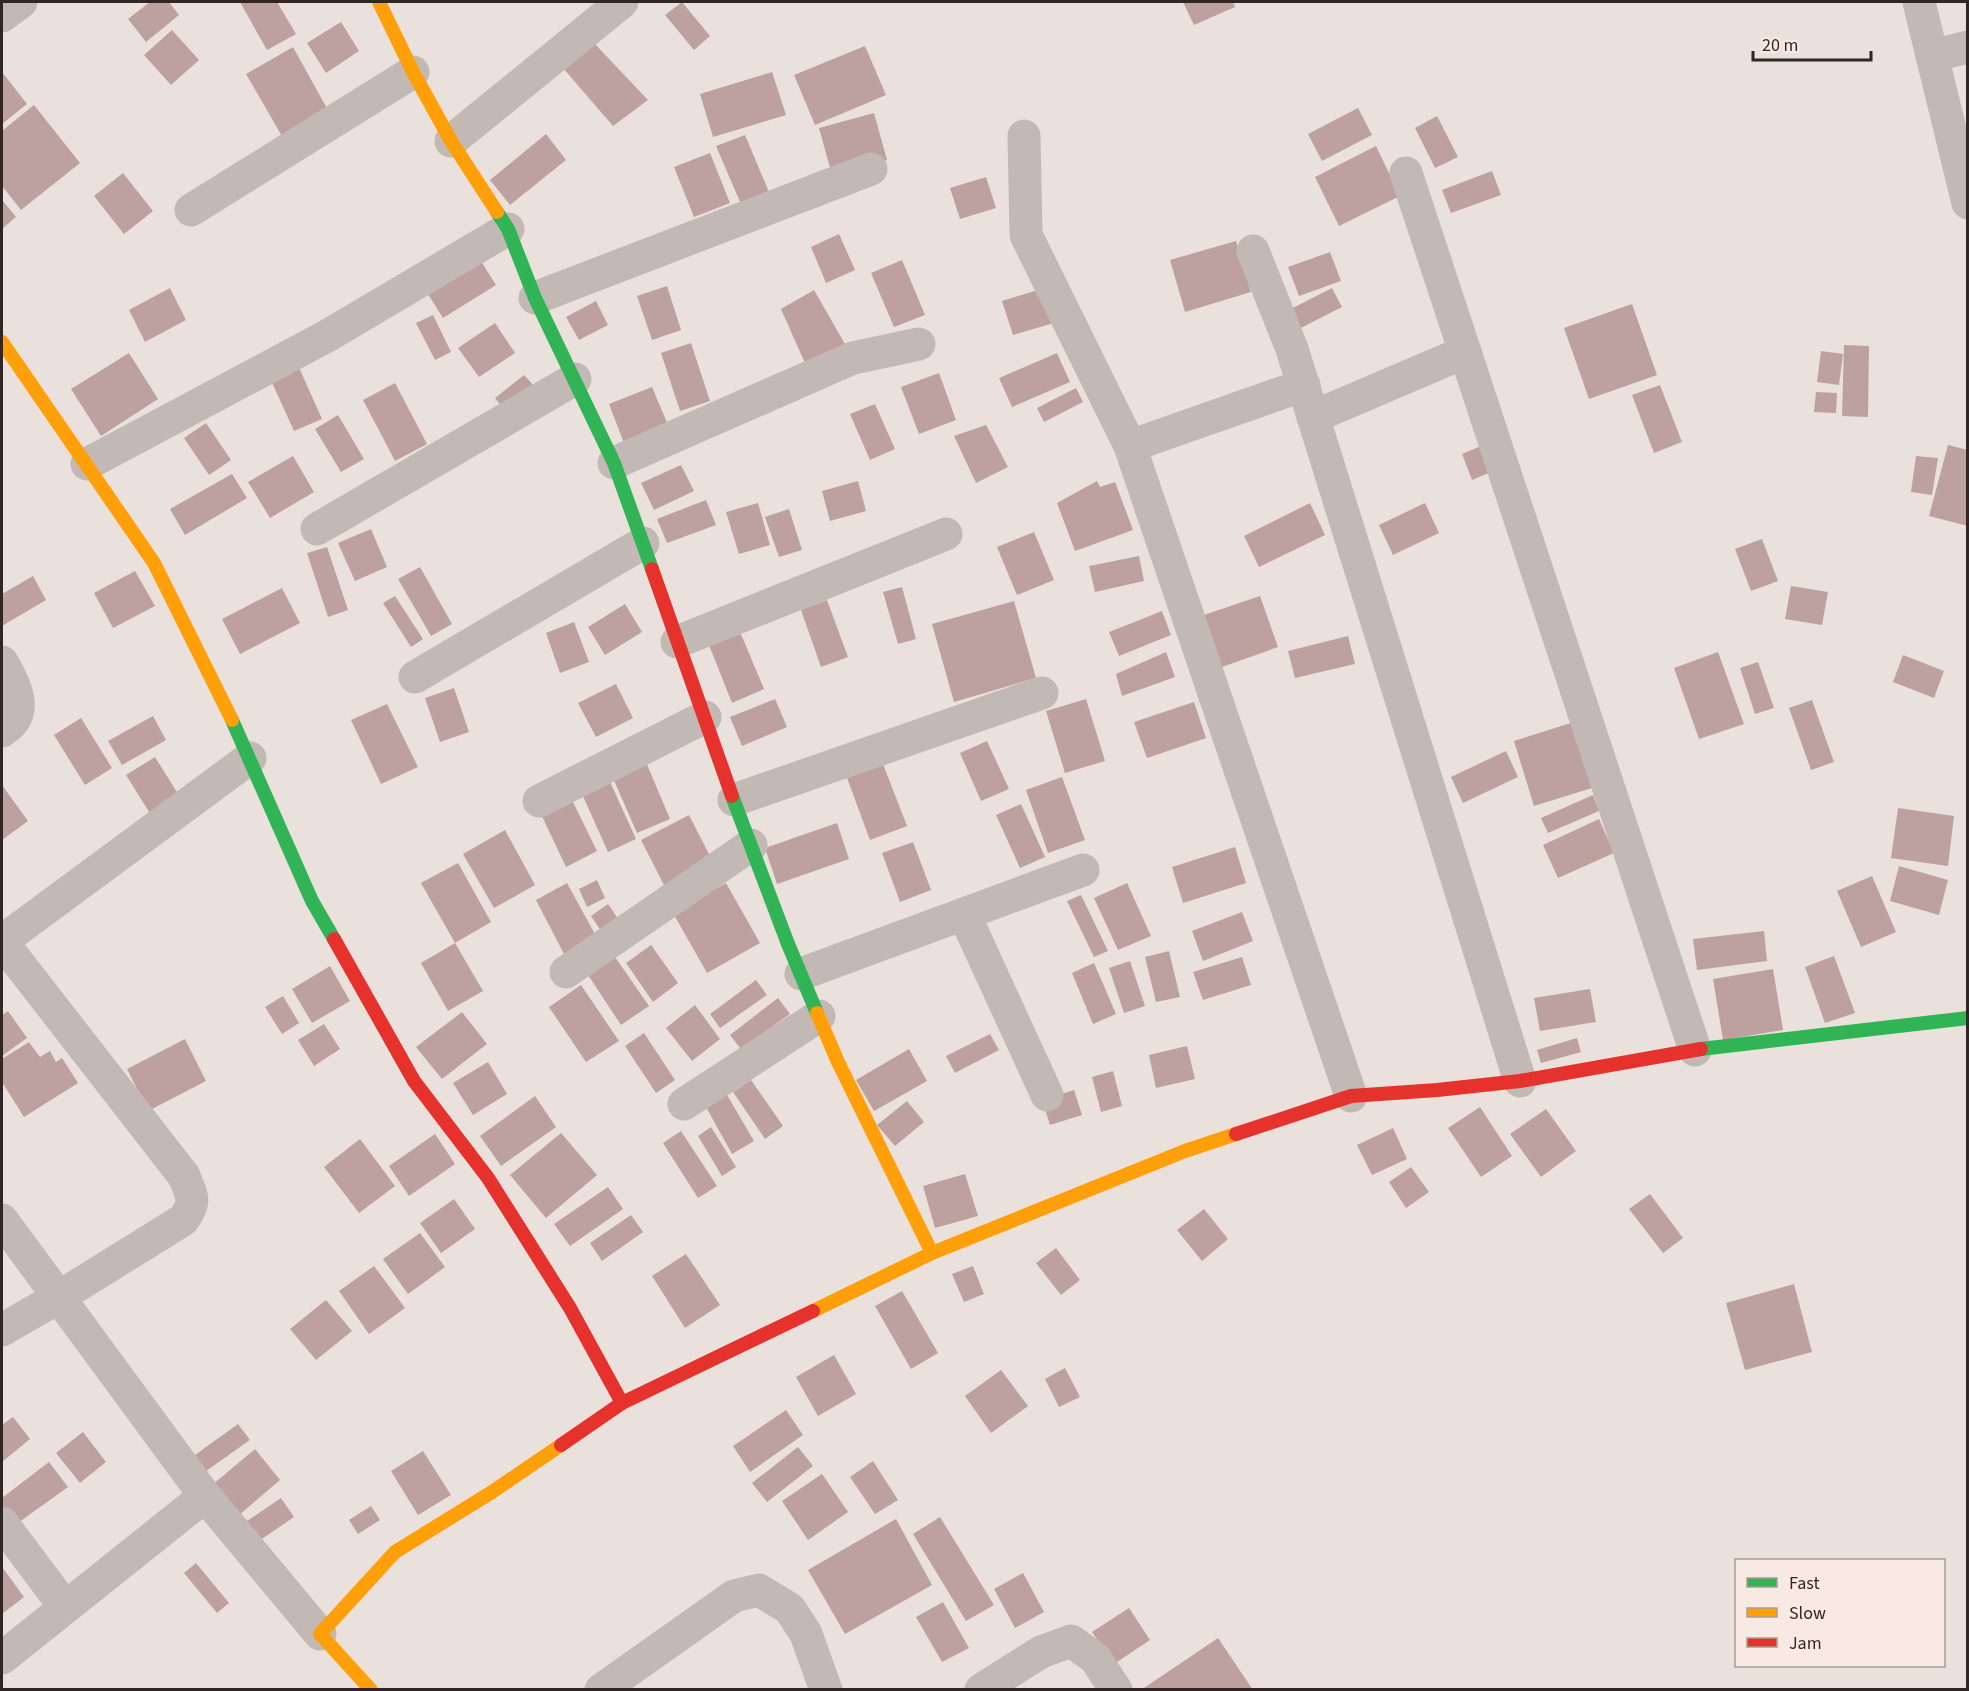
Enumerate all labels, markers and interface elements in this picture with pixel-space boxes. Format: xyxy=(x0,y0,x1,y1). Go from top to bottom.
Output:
scale bar xyxy=(1753,24,1872,62)
text: 20 m xyxy=(1762,33,1798,58)
legend xyxy=(1735,1559,1945,1667)
text: Fast xyxy=(1789,1571,1820,1596)
text: Slow xyxy=(1789,1601,1826,1626)
text: Jam xyxy=(1789,1631,1822,1656)

